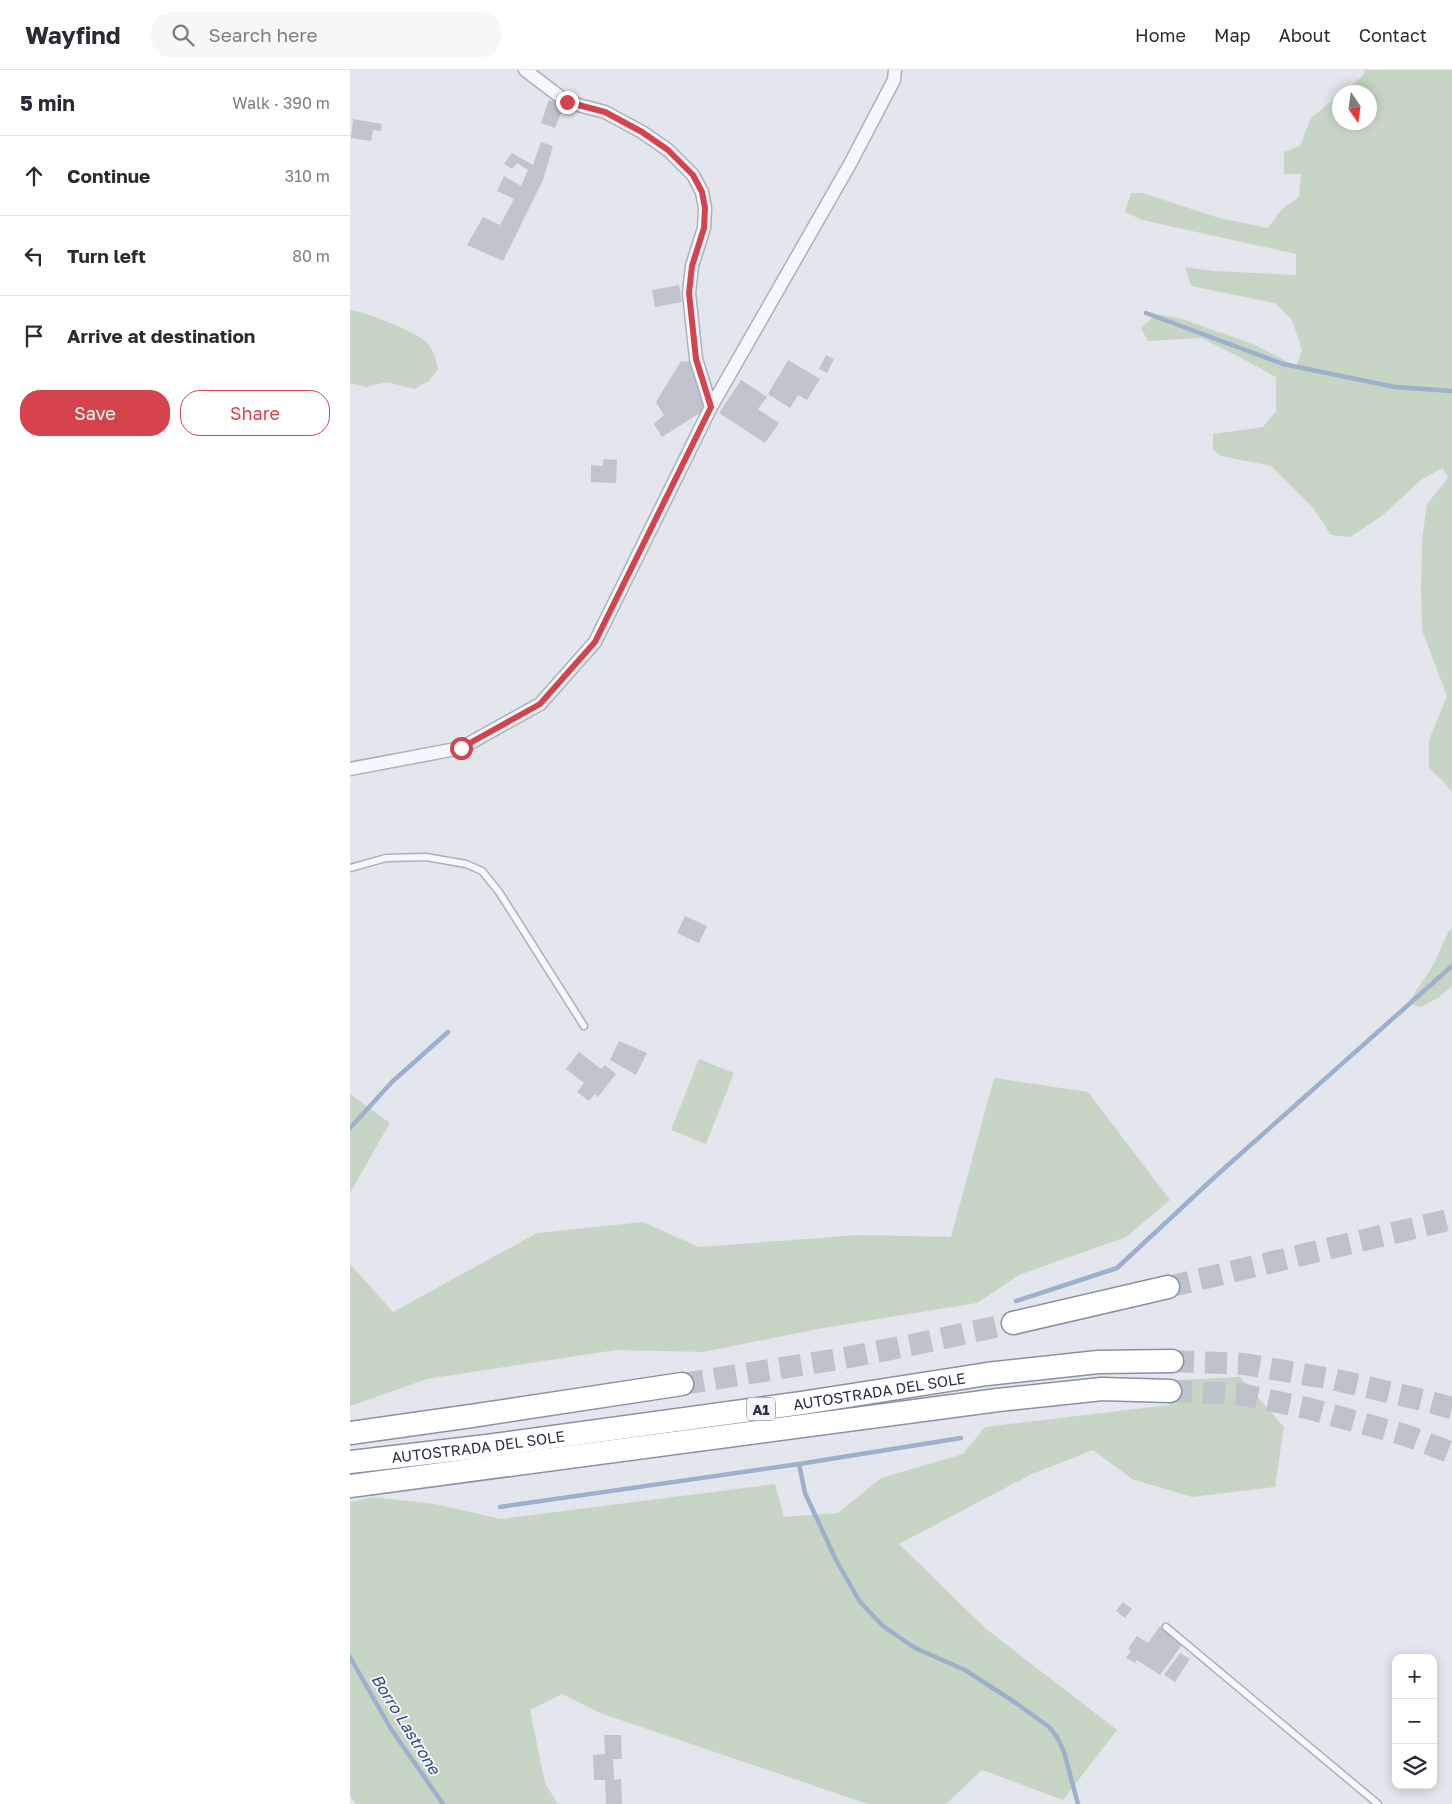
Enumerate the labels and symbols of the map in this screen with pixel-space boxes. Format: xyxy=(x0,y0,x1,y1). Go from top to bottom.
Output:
north arrow xyxy=(1332,85,1377,130)
route end xyxy=(556,91,579,114)
route start xyxy=(450,737,473,760)
street label: AUTOSTRADA DEL SOLE xyxy=(792,1369,967,1413)
road number: A1 xyxy=(747,1398,775,1420)
street label: AUTOSTRADA DEL SOLE xyxy=(391,1427,566,1466)
water label: Borro Lastrone xyxy=(367,1670,446,1779)

